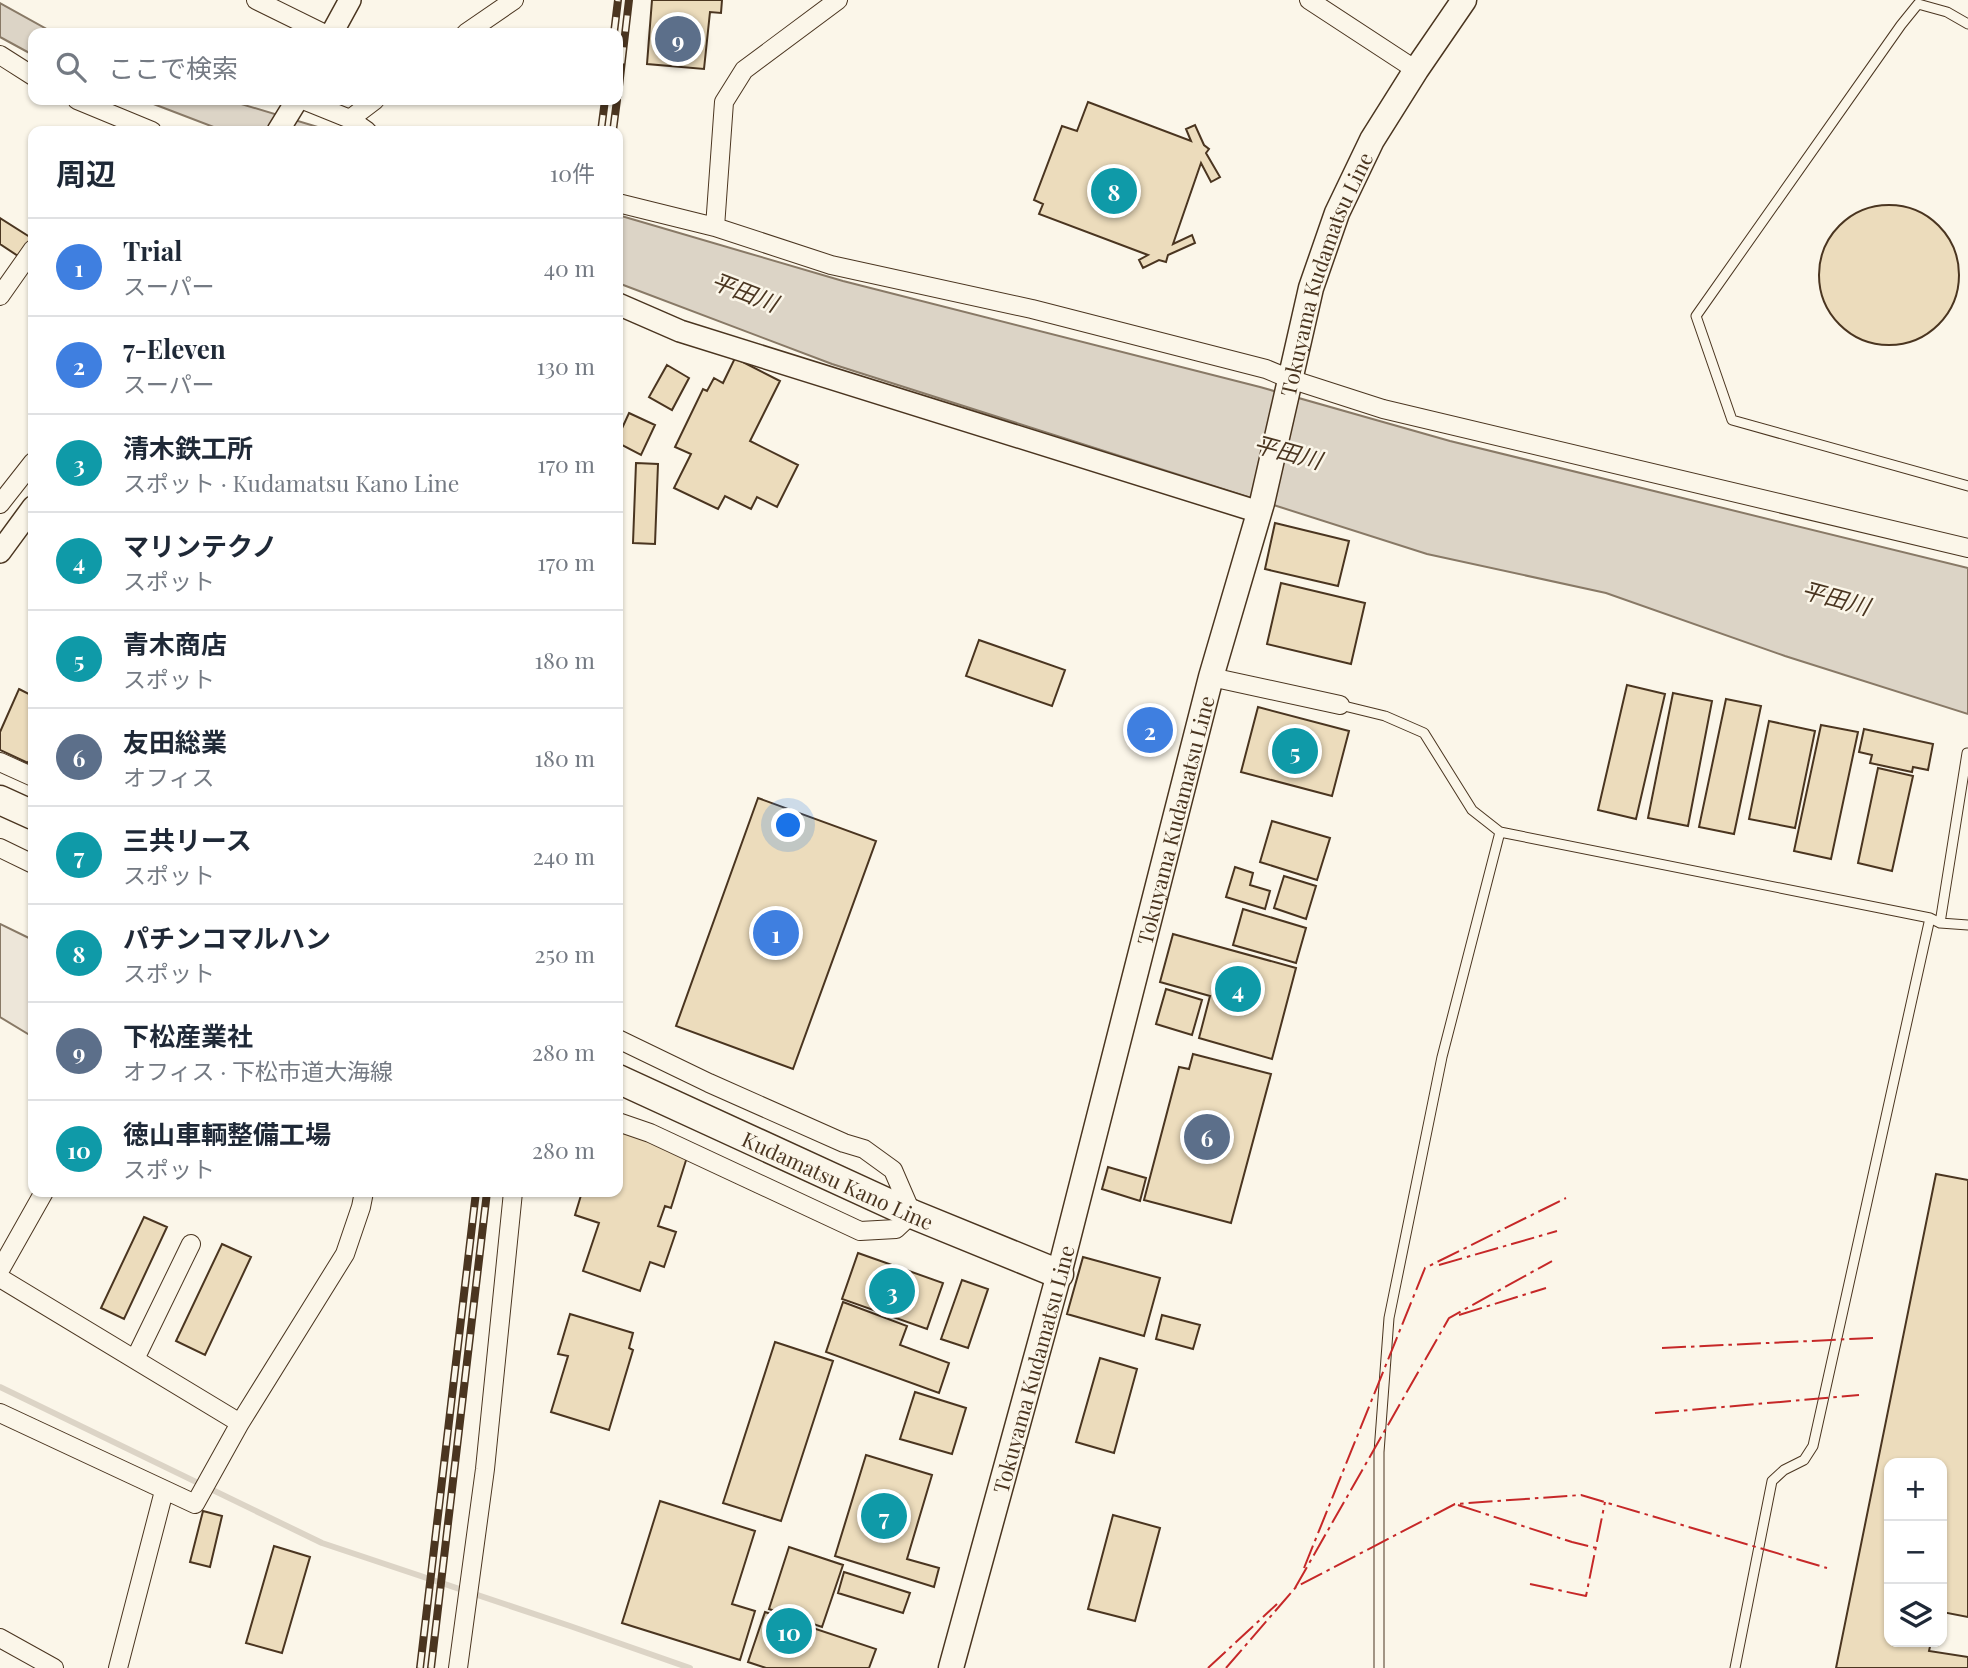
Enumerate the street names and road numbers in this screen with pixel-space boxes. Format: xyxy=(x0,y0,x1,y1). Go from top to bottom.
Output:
street label: Tokuyama Kudamatsu Line xyxy=(1273,147,1378,399)
street label: Tokuyama Kudamatsu Line xyxy=(1129,693,1220,948)
street label: Kudamatsu Kano Line xyxy=(738,1124,938,1235)
street label: Tokuyama Kudamatsu Line xyxy=(986,1242,1080,1496)

